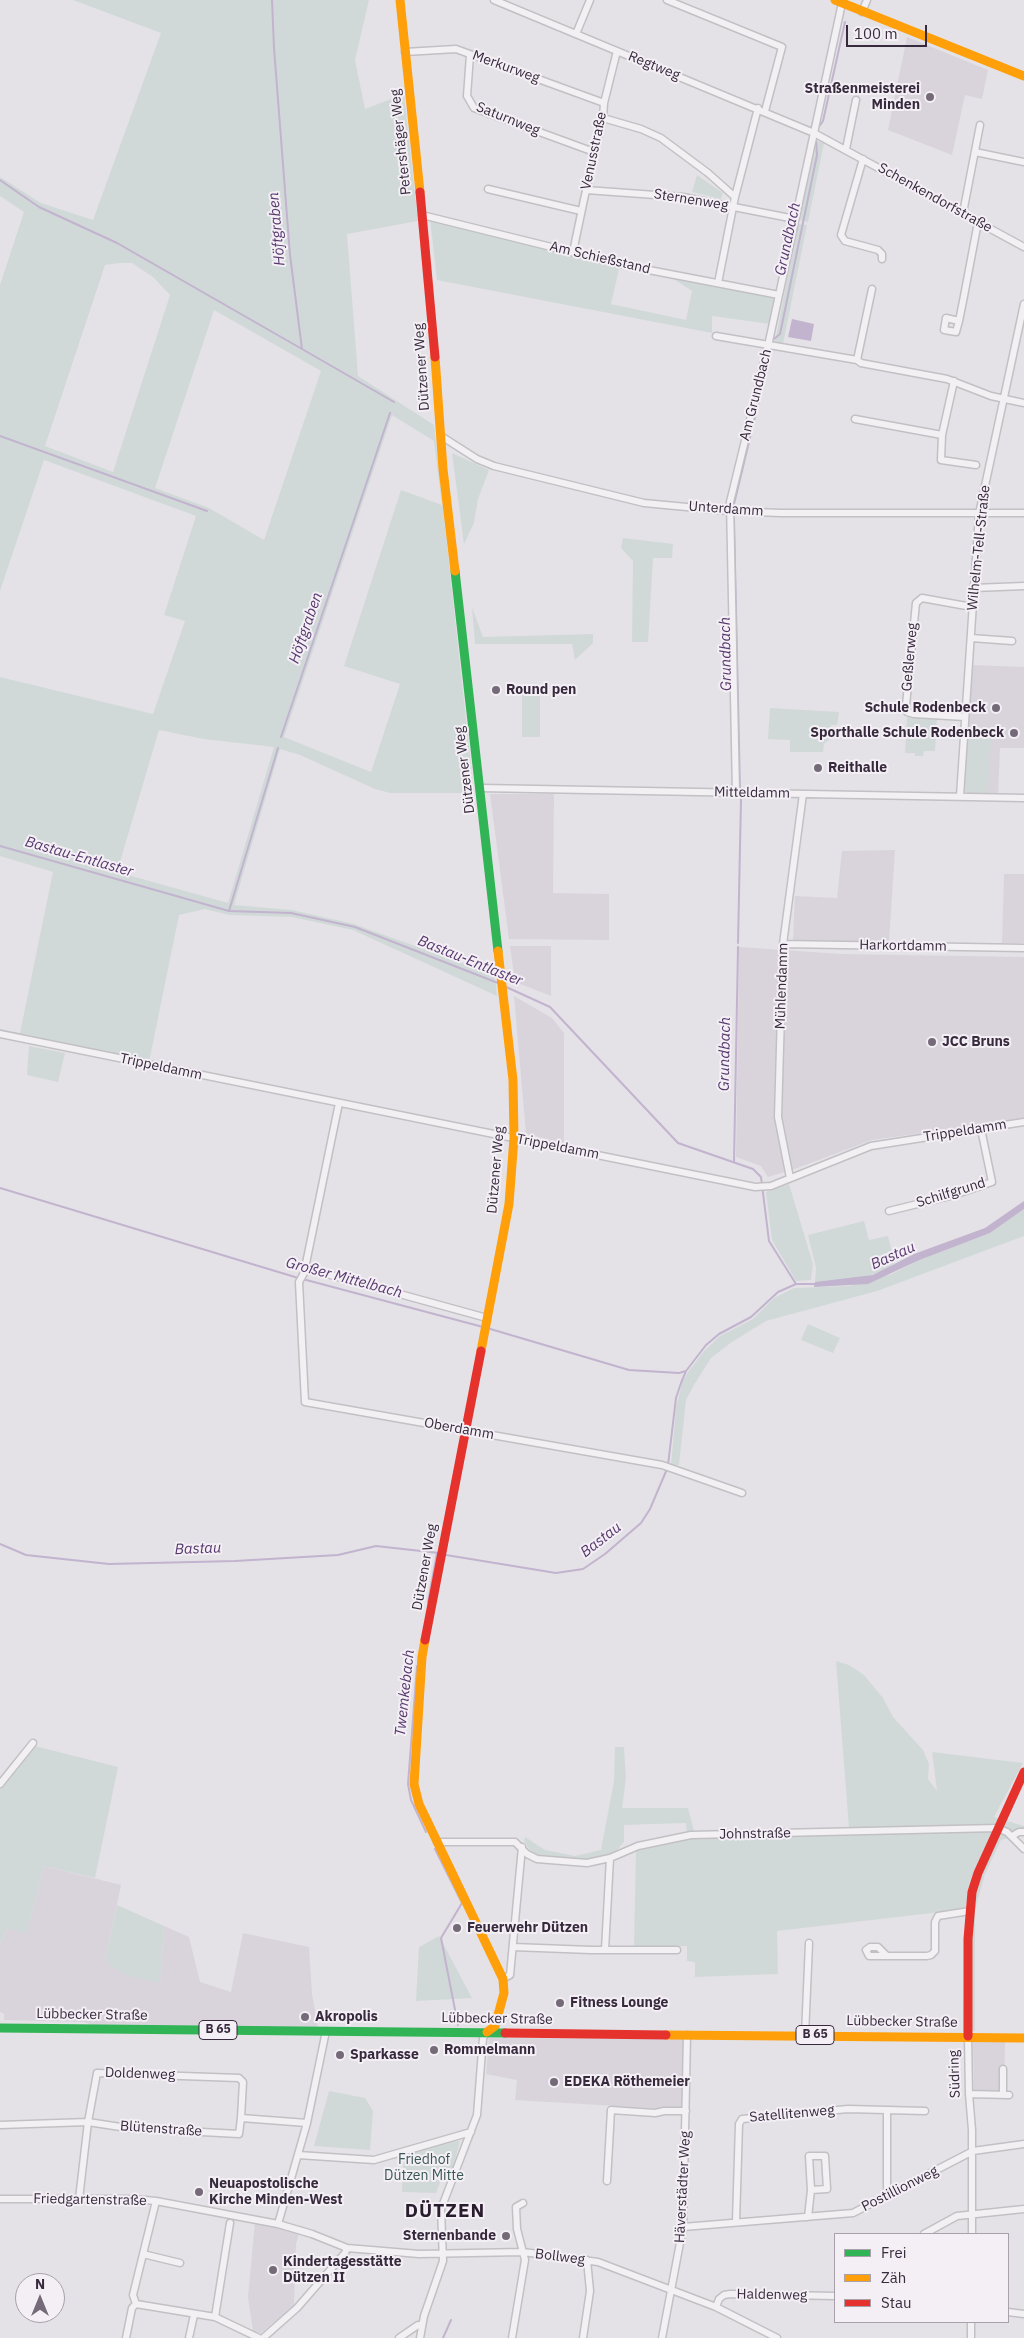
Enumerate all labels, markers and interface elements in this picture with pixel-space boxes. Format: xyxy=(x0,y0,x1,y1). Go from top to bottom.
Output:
scale bar xyxy=(849,15,930,47)
text: 100 m xyxy=(854,24,898,43)
street label: Merkurweg xyxy=(470,47,542,87)
street label: Regtweg xyxy=(626,48,682,84)
place label: Straßenmeisterei Minden xyxy=(805,81,920,114)
street label: Petershäger Weg xyxy=(387,88,415,196)
marker: Straßenmeisterei Minden xyxy=(924,91,936,103)
street label: Saturnweg xyxy=(474,99,542,139)
street label: Venusstraße xyxy=(578,110,610,192)
street label: Schenkendorfstraße xyxy=(875,160,995,236)
street label: Sternenweg xyxy=(653,186,729,214)
water label: Höftgraben xyxy=(265,191,289,267)
water label: Grundbach xyxy=(771,201,805,277)
street label: Am Schießstand xyxy=(548,238,652,278)
street label: Dützener Weg xyxy=(411,323,433,411)
street label: Am Grundbach xyxy=(736,347,776,443)
street label: Wilhelm-Tell-Straße xyxy=(964,484,994,612)
street label: Unterdamm xyxy=(688,498,764,520)
water label: Höftgraben xyxy=(285,590,327,666)
water label: Grundbach xyxy=(716,617,736,691)
street label: Geßlerweg xyxy=(899,622,921,692)
place label: Round pen xyxy=(506,682,576,698)
marker: Round pen xyxy=(490,684,502,696)
place label: Schule Rodenbeck xyxy=(864,700,986,716)
marker: Schule Rodenbeck xyxy=(990,702,1002,714)
street label: Dützener Weg xyxy=(451,725,479,815)
place label: Sporthalle Schule Rodenbeck xyxy=(810,725,1004,741)
marker: Sporthalle Schule Rodenbeck xyxy=(1008,727,1020,739)
place label: Reithalle xyxy=(828,760,887,776)
marker: Reithalle xyxy=(812,762,824,774)
street label: Mitteldamm xyxy=(714,784,790,802)
water label: Bastau-Entlaster xyxy=(23,833,135,881)
water label: Bastau-Entlaster xyxy=(415,932,525,990)
street label: Harkortdamm xyxy=(859,937,947,955)
street label: Mühlendamm xyxy=(772,942,792,1030)
water label: Grundbach xyxy=(715,1017,735,1091)
place label: JCC Bruns xyxy=(942,1034,1010,1050)
marker: JCC Bruns xyxy=(926,1036,938,1048)
street label: Trippeldamm xyxy=(118,1050,204,1084)
street label: Trippeldamm xyxy=(922,1116,1008,1146)
street label: Dützener Weg xyxy=(484,1126,508,1214)
street label: Trippeldamm xyxy=(515,1131,601,1163)
street label: Schilfgrund xyxy=(914,1175,988,1211)
water label: Bastau xyxy=(868,1238,918,1274)
water label: Großer Mittelbach xyxy=(284,1254,404,1302)
street label: Oberdamm xyxy=(423,1415,495,1443)
water label: Bastau xyxy=(577,1519,625,1561)
street label: Dützener Weg xyxy=(409,1522,441,1612)
water label: Bastau xyxy=(174,1539,222,1559)
water label: Twemkebach xyxy=(391,1649,419,1737)
street label: Johnstraße xyxy=(719,1825,791,1843)
place label: Feuerwehr Dützen xyxy=(467,1920,588,1936)
marker: Feuerwehr Dützen xyxy=(451,1922,463,1934)
place label: Fitness Lounge xyxy=(570,1995,668,2011)
marker: Fitness Lounge xyxy=(554,1997,566,2009)
street label: Lübbecker Straße xyxy=(36,2006,148,2024)
place label: Akropolis xyxy=(315,2009,378,2025)
street label: Lübbecker Straße xyxy=(441,2010,553,2028)
marker: Akropolis xyxy=(299,2011,311,2023)
street label: Lübbecker Straße xyxy=(846,2013,958,2031)
road number: B 65 xyxy=(199,2020,237,2040)
road number: B 65 xyxy=(796,2026,834,2044)
place label: Rommelmann xyxy=(444,2042,535,2058)
marker: Rommelmann xyxy=(428,2044,440,2056)
place label: Sparkasse xyxy=(350,2047,419,2063)
marker: Sparkasse xyxy=(334,2049,346,2061)
street label: Südring xyxy=(946,2050,964,2098)
street label: Doldenweg xyxy=(104,2064,176,2084)
place label: EDEKA Röthemeier xyxy=(564,2074,690,2090)
marker: EDEKA Röthemeier xyxy=(548,2076,560,2088)
street label: Satellitenweg xyxy=(749,2102,835,2126)
street label: Blütenstraße xyxy=(119,2118,203,2140)
street label: Häverstädter Weg xyxy=(672,2130,694,2244)
park label: Friedhof Dützen Mitte xyxy=(384,2152,464,2184)
street label: Postillionweg xyxy=(859,2163,941,2215)
place label: Neuapostolische Kirche Minden-West xyxy=(209,2176,343,2208)
marker: Neuapostolische Kirche Minden-West xyxy=(193,2186,205,2198)
street label: Friedgartenstraße xyxy=(33,2191,147,2209)
district label: DÜTZEN xyxy=(404,2201,486,2223)
place label: Sternenbande xyxy=(403,2228,496,2244)
marker: Sternenbande xyxy=(500,2230,512,2242)
legend xyxy=(834,2233,1009,2323)
text: Frei xyxy=(881,2243,907,2262)
street label: Bollweg xyxy=(534,2246,586,2268)
place label: Kindertagesstätte Dützen II xyxy=(283,2254,402,2286)
marker: Kindertagesstätte Dützen II xyxy=(267,2264,279,2276)
text: Zäh xyxy=(881,2268,906,2287)
north arrow xyxy=(15,2273,65,2323)
text: N xyxy=(35,2275,45,2293)
street label: Haldenweg xyxy=(737,2286,807,2304)
text: Stau xyxy=(881,2293,912,2312)

